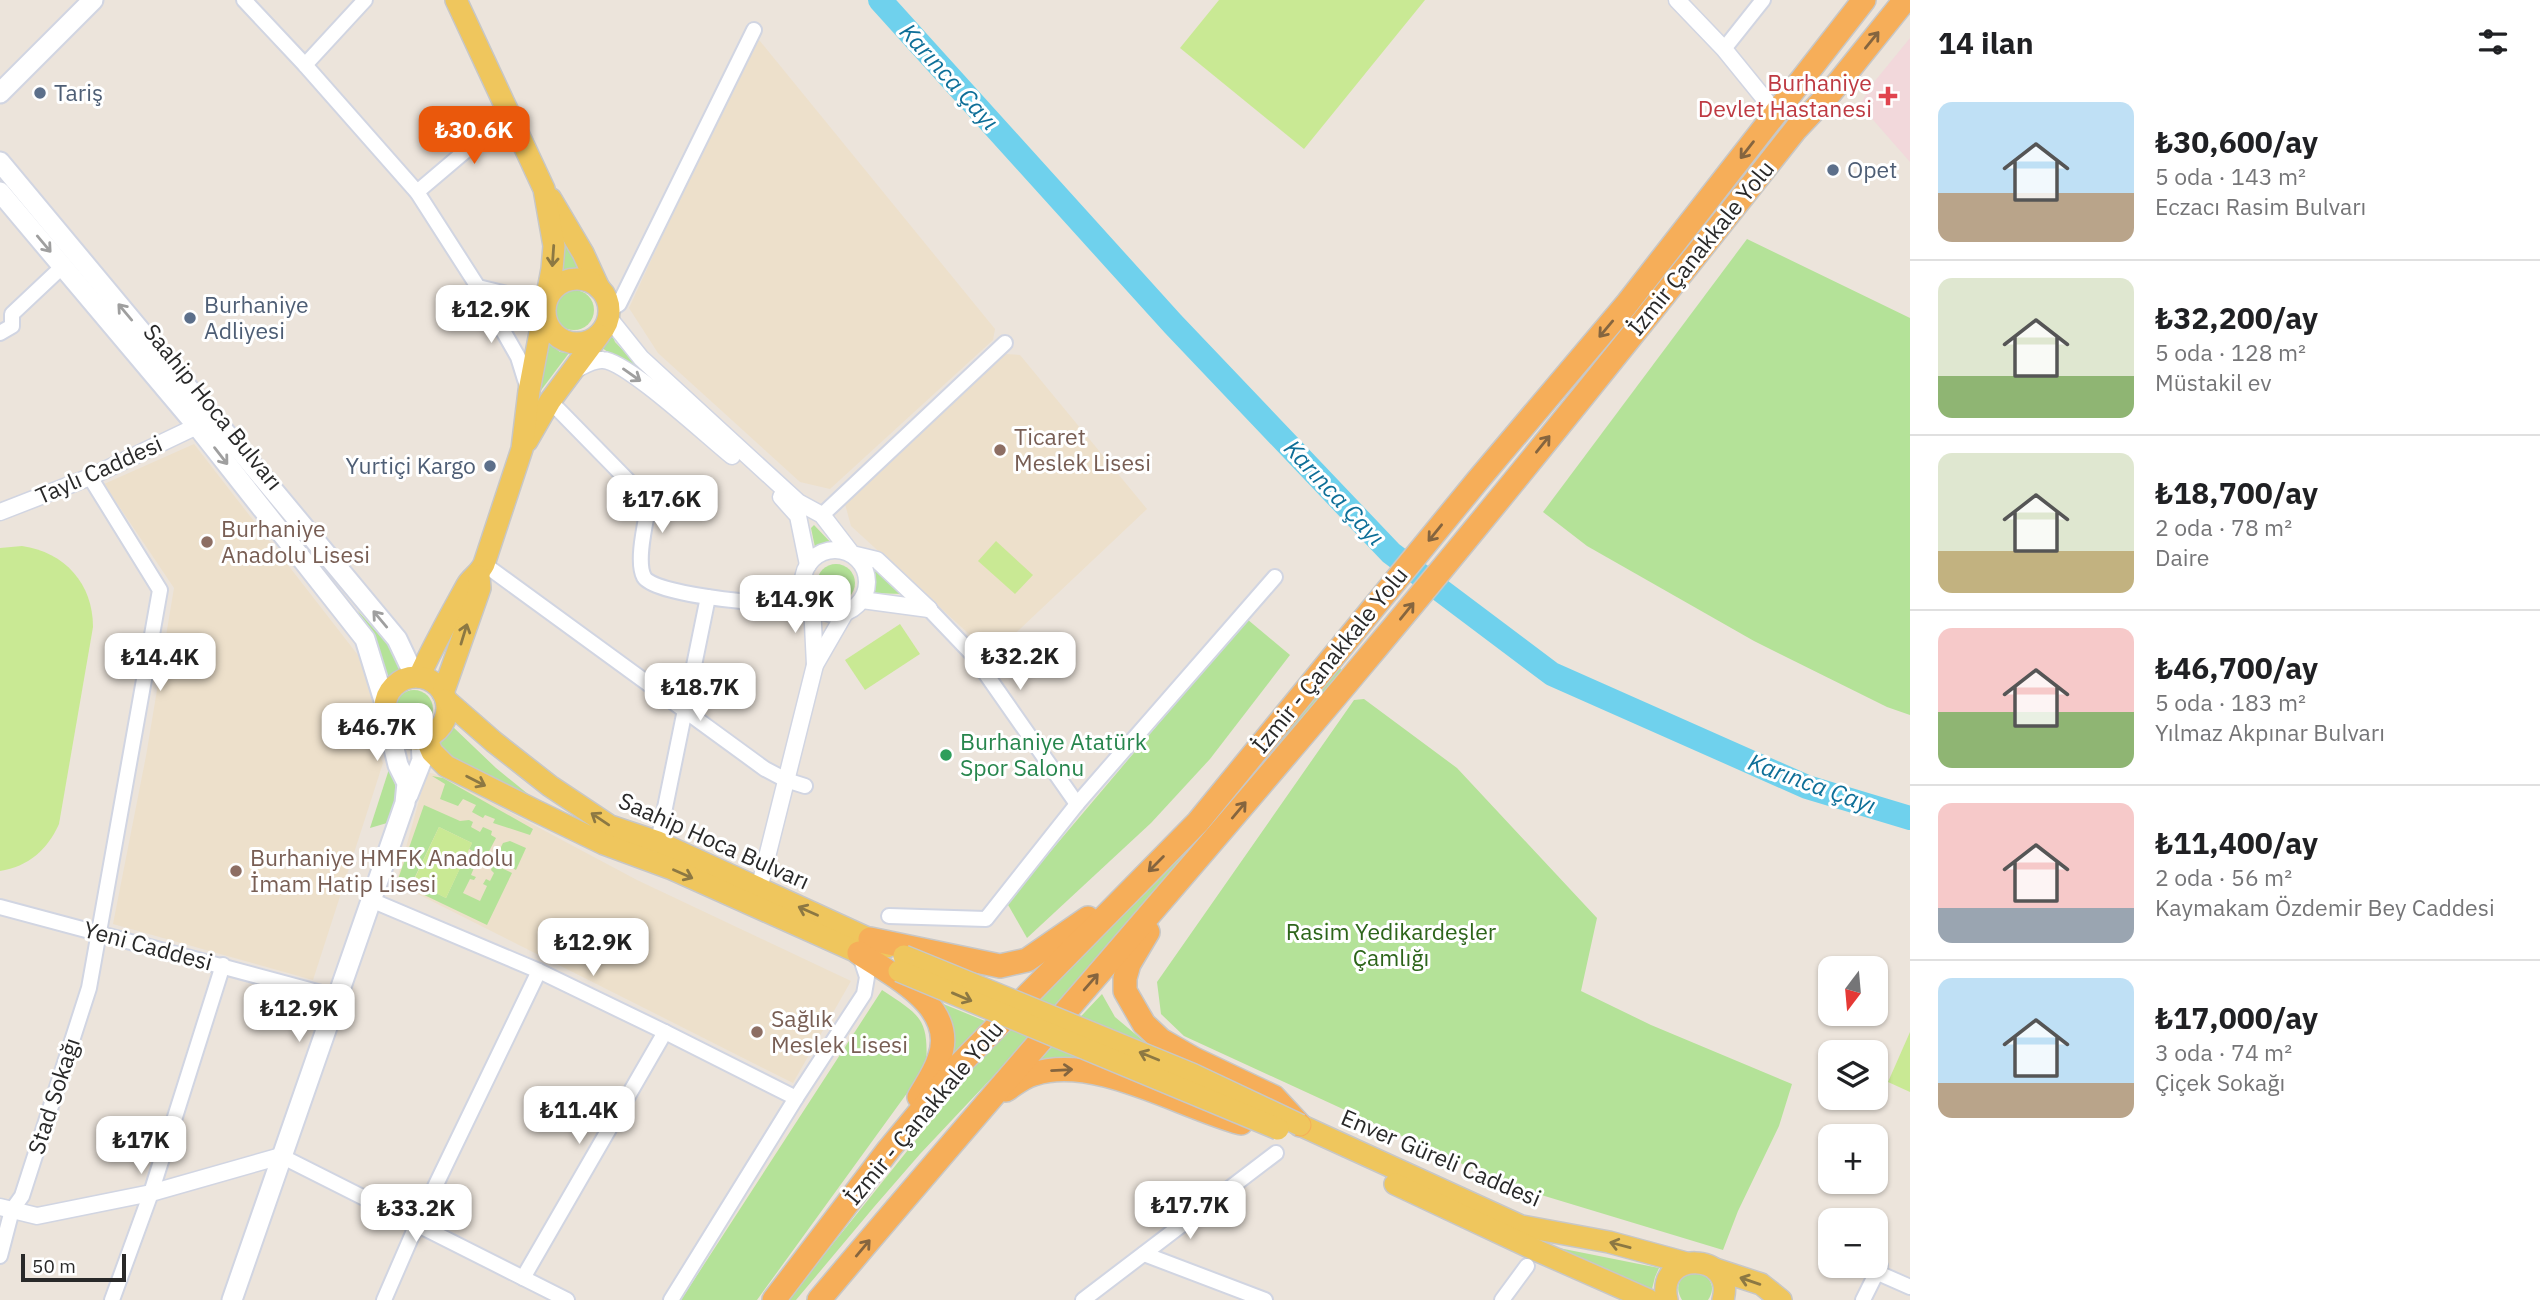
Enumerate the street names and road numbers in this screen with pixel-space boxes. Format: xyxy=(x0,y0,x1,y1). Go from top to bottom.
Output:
street label: İzmir Çanakkale Yolu xyxy=(1620,154,1780,341)
street label: Saahip Hoca Bulvarı xyxy=(137,317,290,496)
street label: Taylı Caddesi xyxy=(31,428,167,510)
street label: İzmir - Çanakkale Yolu xyxy=(1245,560,1414,759)
street label: Saahip Hoca Bulvarı xyxy=(614,785,814,896)
street label: Yeni Caddesi xyxy=(81,913,216,977)
street label: İzmir - Çanakkale Yolu xyxy=(837,1014,1009,1211)
street label: Stad Sokağı xyxy=(20,1034,86,1158)
street label: Enver Güreli Caddesi xyxy=(1337,1101,1546,1213)

